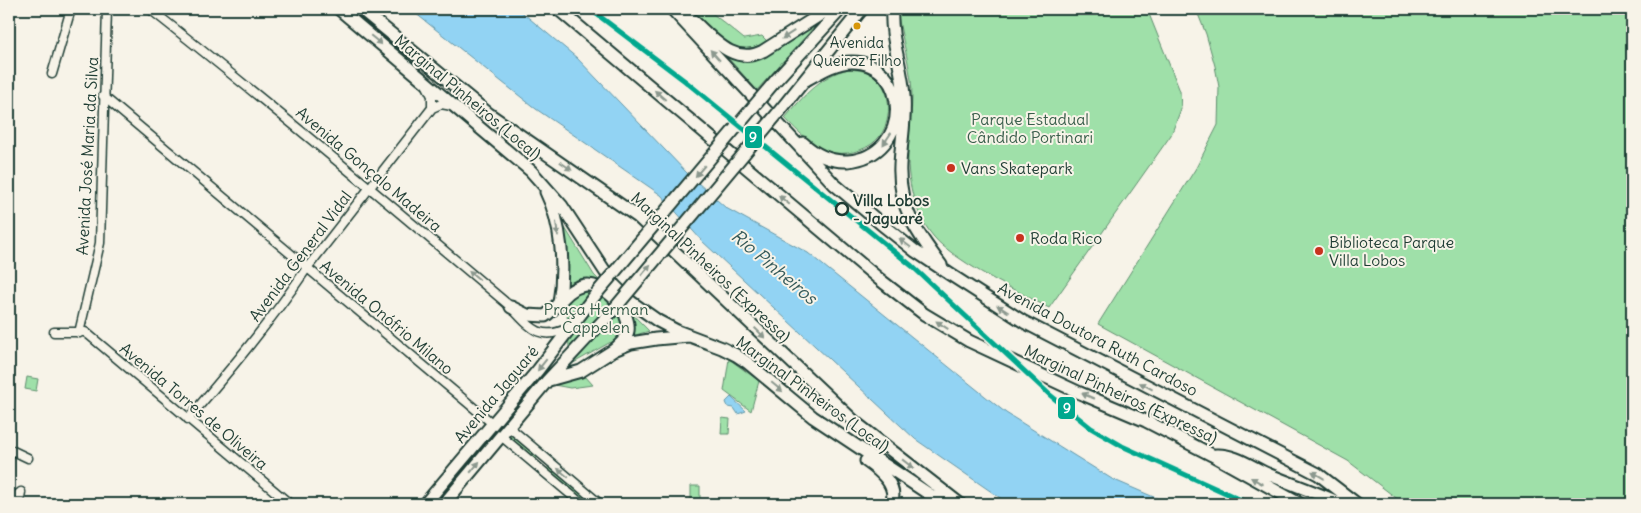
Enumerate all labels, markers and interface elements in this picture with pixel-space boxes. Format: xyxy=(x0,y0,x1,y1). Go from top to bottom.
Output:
marker: Avenida Queiroz Filho xyxy=(852,21,862,31)
street label: Marginal Pinheiros (Local) xyxy=(391,30,545,164)
one-way arrow xyxy=(781,30,794,40)
place label: Avenida Queiroz Filho xyxy=(813,33,901,70)
one-way arrow xyxy=(370,35,383,46)
one-way arrow xyxy=(709,50,721,62)
street label: Avenida José Maria da Silva xyxy=(72,56,102,256)
one-way arrow xyxy=(655,89,667,101)
street label: Avenida Gonçalo Madeira xyxy=(292,102,446,236)
park label: Parque Estadual Cândido Portinari xyxy=(967,109,1093,147)
line badge: 9 xyxy=(744,125,763,149)
text: 9 xyxy=(749,128,757,146)
one-way arrow xyxy=(882,132,892,145)
place label: Vans Skatepark xyxy=(961,158,1073,178)
one-way arrow xyxy=(559,161,573,171)
marker: Vans Skatepark xyxy=(945,162,957,174)
one-way arrow xyxy=(695,164,706,177)
street label: Avenida General Vidal xyxy=(244,187,356,325)
street label: Marginal Pinheiros (Expressa) xyxy=(627,188,795,346)
place label: Villa Lobos - Jaguaré xyxy=(853,190,929,229)
one-way arrow xyxy=(778,195,791,206)
marker: Villa Lobos - Jaguaré xyxy=(835,202,849,216)
one-way arrow xyxy=(553,222,561,238)
water label: Rio Pinheiros xyxy=(727,224,823,310)
place label: Roda Rico xyxy=(1030,228,1102,248)
marker: Roda Rico xyxy=(1014,232,1026,244)
place label: Biblioteca Parque Villa Lobos xyxy=(1329,232,1454,270)
one-way arrow xyxy=(898,238,912,248)
marker: Biblioteca Parque Villa Lobos xyxy=(1313,245,1325,257)
street label: Avenida Onófrio Milano xyxy=(316,255,458,379)
one-way arrow xyxy=(640,264,651,277)
one-way arrow xyxy=(468,270,481,281)
street label: Avenida Doutora Ruth Cardoso xyxy=(995,278,1201,400)
park label: Praça Herman Cappelen xyxy=(544,299,648,337)
one-way arrow xyxy=(997,304,1010,313)
one-way arrow xyxy=(935,321,949,330)
one-way arrow xyxy=(754,327,766,339)
street label: Marginal Pinheiros (Local) xyxy=(732,332,894,457)
street label: Avenida Torres de Oliveira xyxy=(116,338,272,474)
street label: Marginal Pinheiros (Expressa) xyxy=(1021,340,1221,448)
street label: Avenida Jaguaré xyxy=(449,341,543,447)
one-way arrow xyxy=(537,358,548,371)
one-way arrow xyxy=(770,381,782,393)
one-way arrow xyxy=(1139,382,1153,390)
one-way arrow xyxy=(1080,392,1095,400)
line badge: 9 xyxy=(1057,396,1076,420)
text: 9 xyxy=(1063,399,1071,417)
one-way arrow xyxy=(901,459,914,470)
one-way arrow xyxy=(469,461,480,473)
one-way arrow xyxy=(557,467,570,478)
one-way arrow xyxy=(1312,471,1325,480)
one-way arrow xyxy=(1249,477,1264,485)

